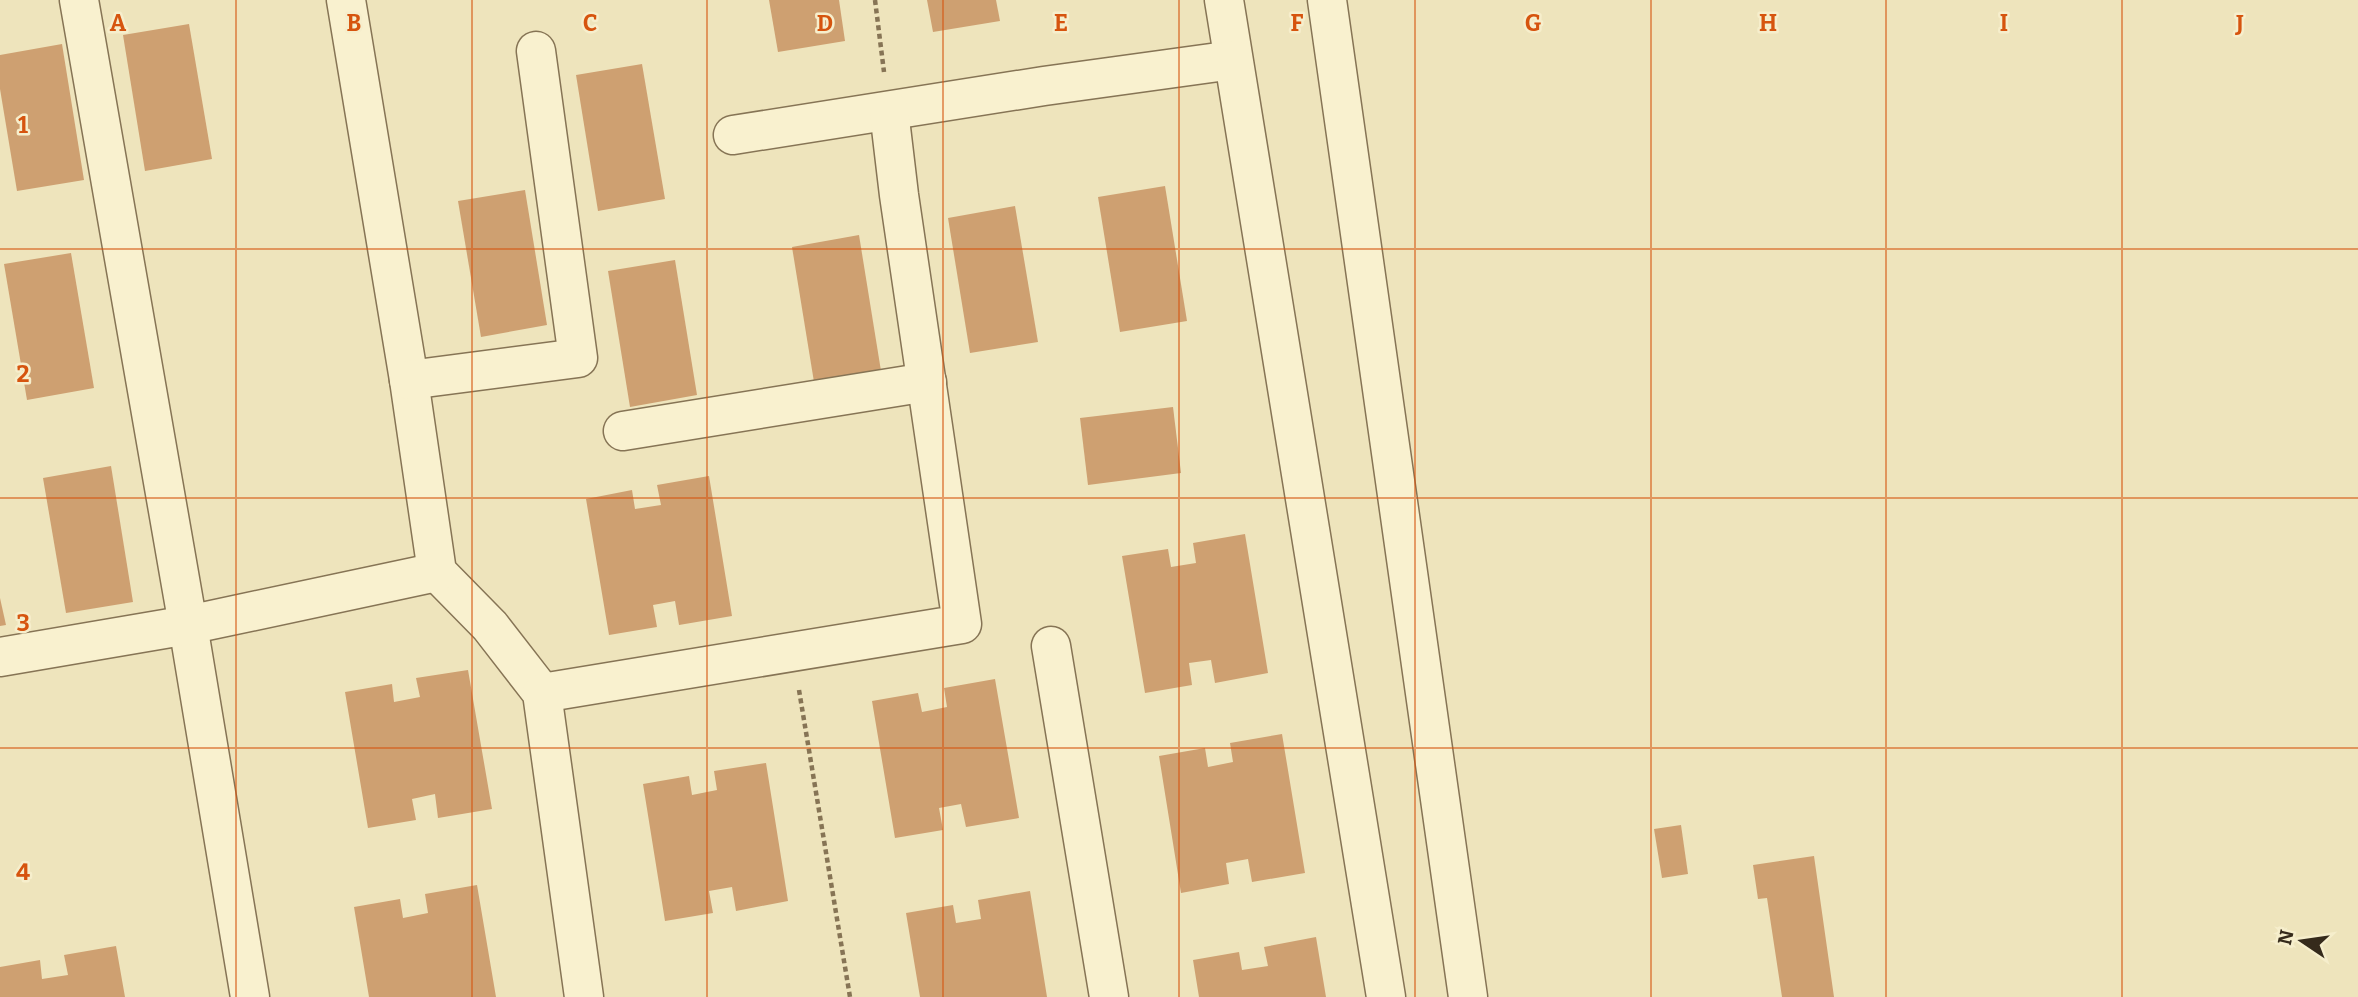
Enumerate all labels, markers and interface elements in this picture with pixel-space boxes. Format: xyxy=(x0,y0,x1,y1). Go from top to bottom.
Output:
text: A xyxy=(110,9,127,37)
text: B xyxy=(347,9,361,37)
text: C xyxy=(583,9,597,37)
text: D xyxy=(817,9,833,37)
text: E xyxy=(1054,9,1068,37)
text: F xyxy=(1291,9,1304,37)
text: G xyxy=(1525,9,1542,37)
text: H xyxy=(1759,9,1777,37)
text: I xyxy=(2000,9,2008,37)
text: J xyxy=(2234,9,2244,37)
text: 1 xyxy=(18,111,28,139)
text: 2 xyxy=(17,360,30,388)
text: 3 xyxy=(16,609,30,637)
text: 4 xyxy=(16,858,30,886)
north arrow xyxy=(2267,906,2337,976)
text: N xyxy=(2273,927,2299,947)

